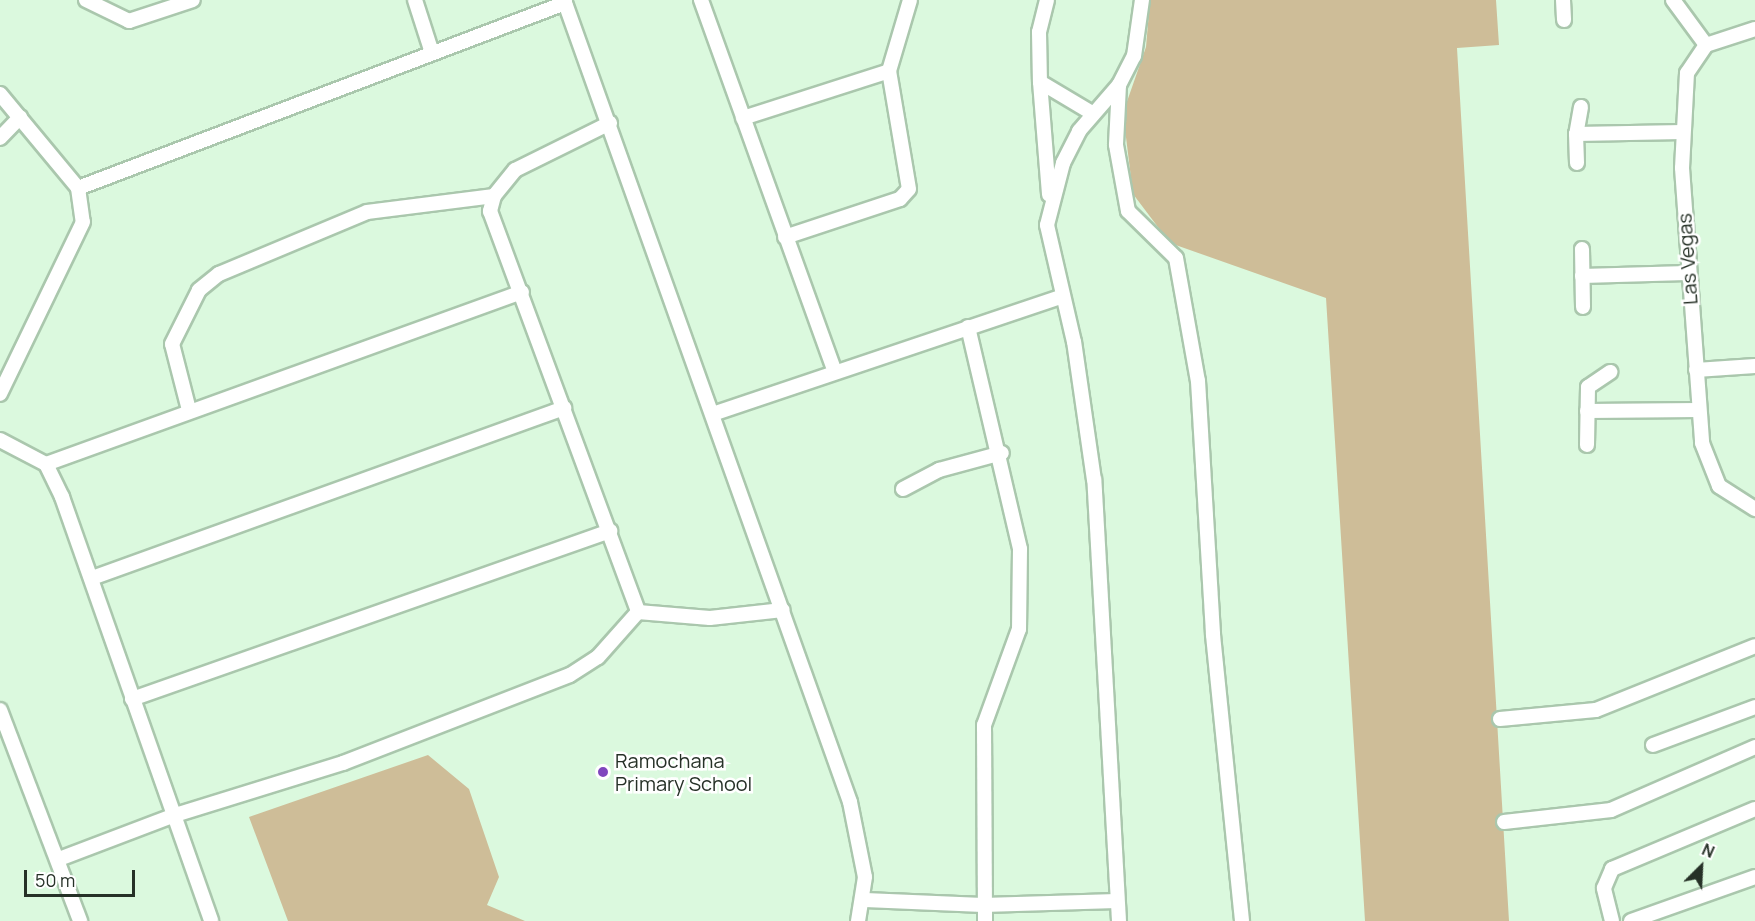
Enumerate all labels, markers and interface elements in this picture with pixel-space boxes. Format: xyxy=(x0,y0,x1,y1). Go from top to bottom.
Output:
street label: Las Vegas xyxy=(1672,212,1702,306)
place label: Ramochana Primary School xyxy=(615,748,752,795)
marker: Ramochana Primary School xyxy=(596,765,610,779)
north arrow xyxy=(1671,837,1731,897)
text: N xyxy=(1699,838,1718,863)
scale bar xyxy=(27,858,138,896)
text: 50 m xyxy=(35,868,75,892)

